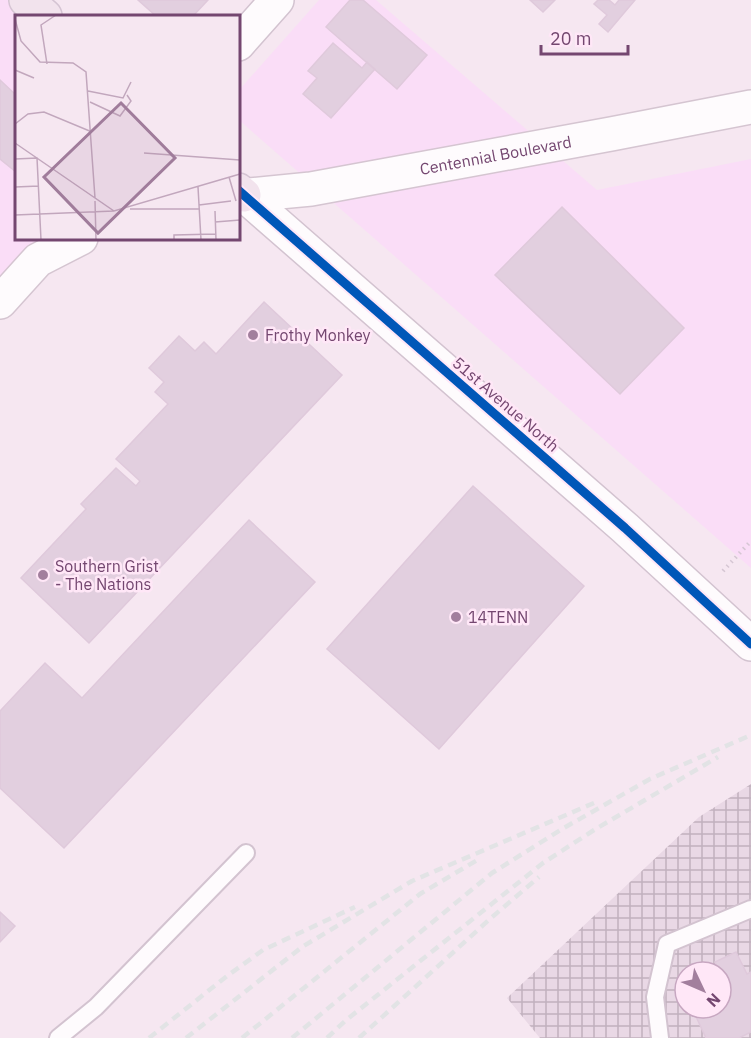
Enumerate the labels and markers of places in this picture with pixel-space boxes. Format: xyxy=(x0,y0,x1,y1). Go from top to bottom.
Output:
place label: Frothy Monkey xyxy=(265,325,371,345)
marker: Frothy Monkey xyxy=(246,328,260,342)
place label: Southern Grist - The Nations xyxy=(55,556,159,594)
marker: Southern Grist - The Nations xyxy=(36,568,50,582)
place label: 14TENN xyxy=(468,607,528,627)
marker: 14TENN xyxy=(449,610,463,624)

